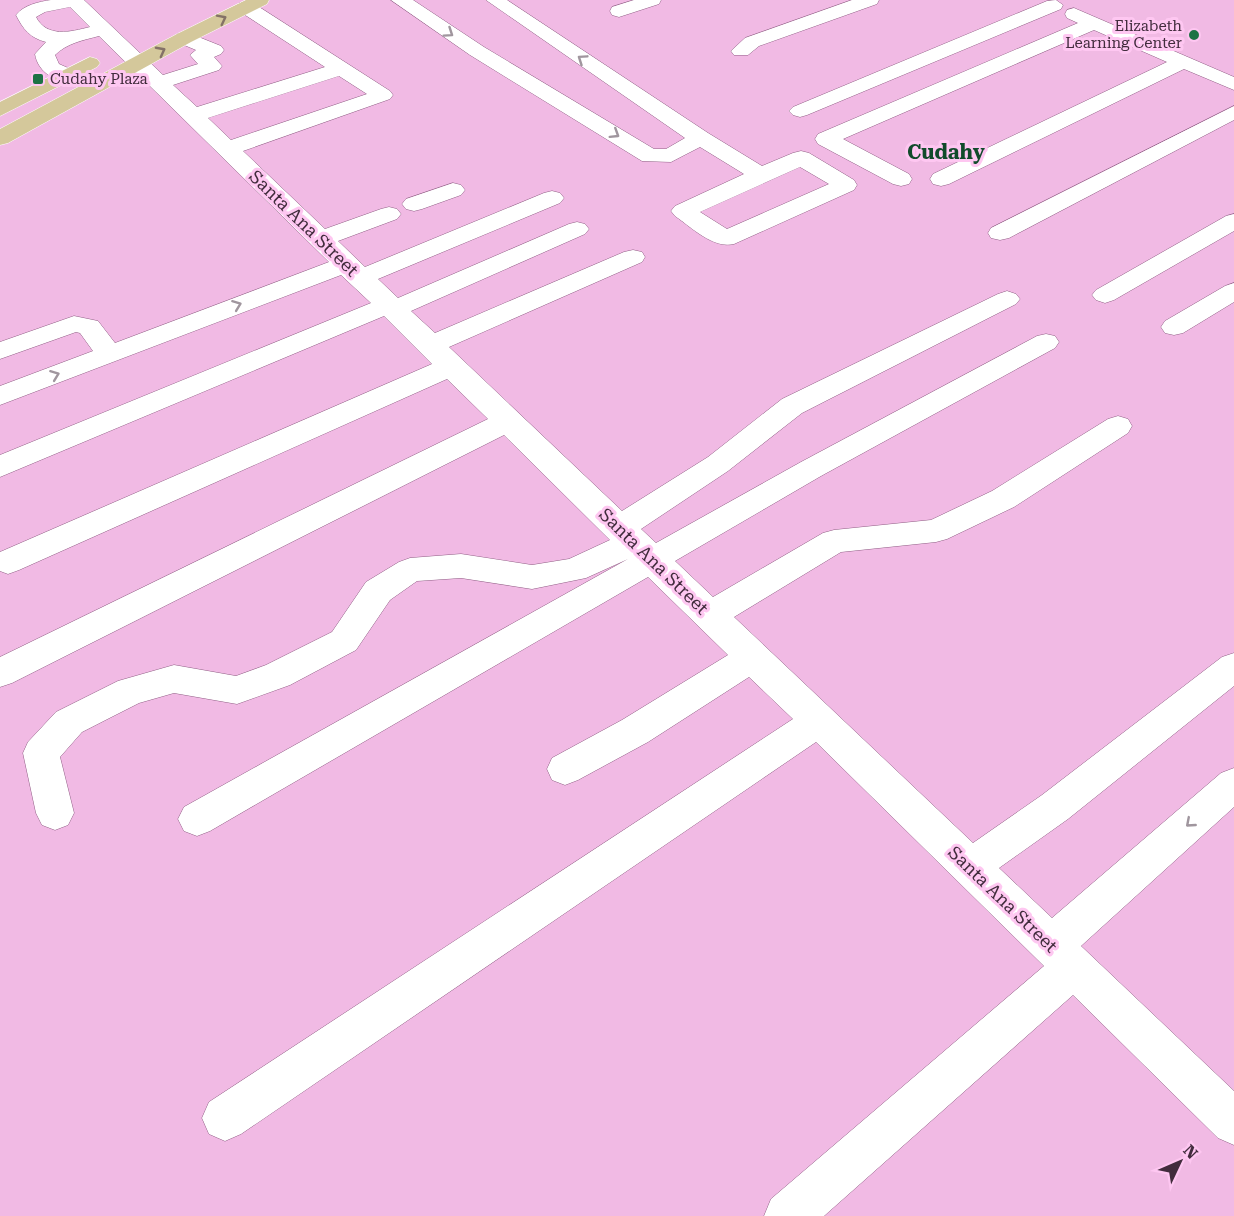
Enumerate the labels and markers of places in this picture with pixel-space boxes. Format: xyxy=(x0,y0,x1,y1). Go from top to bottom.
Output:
place label: Elizabeth Learning Center xyxy=(1065,17,1182,52)
marker: Elizabeth Learning Center xyxy=(1187,28,1201,42)
place label: Cudahy Plaza xyxy=(50,70,148,88)
marker: Cudahy Plaza xyxy=(31,72,45,86)

